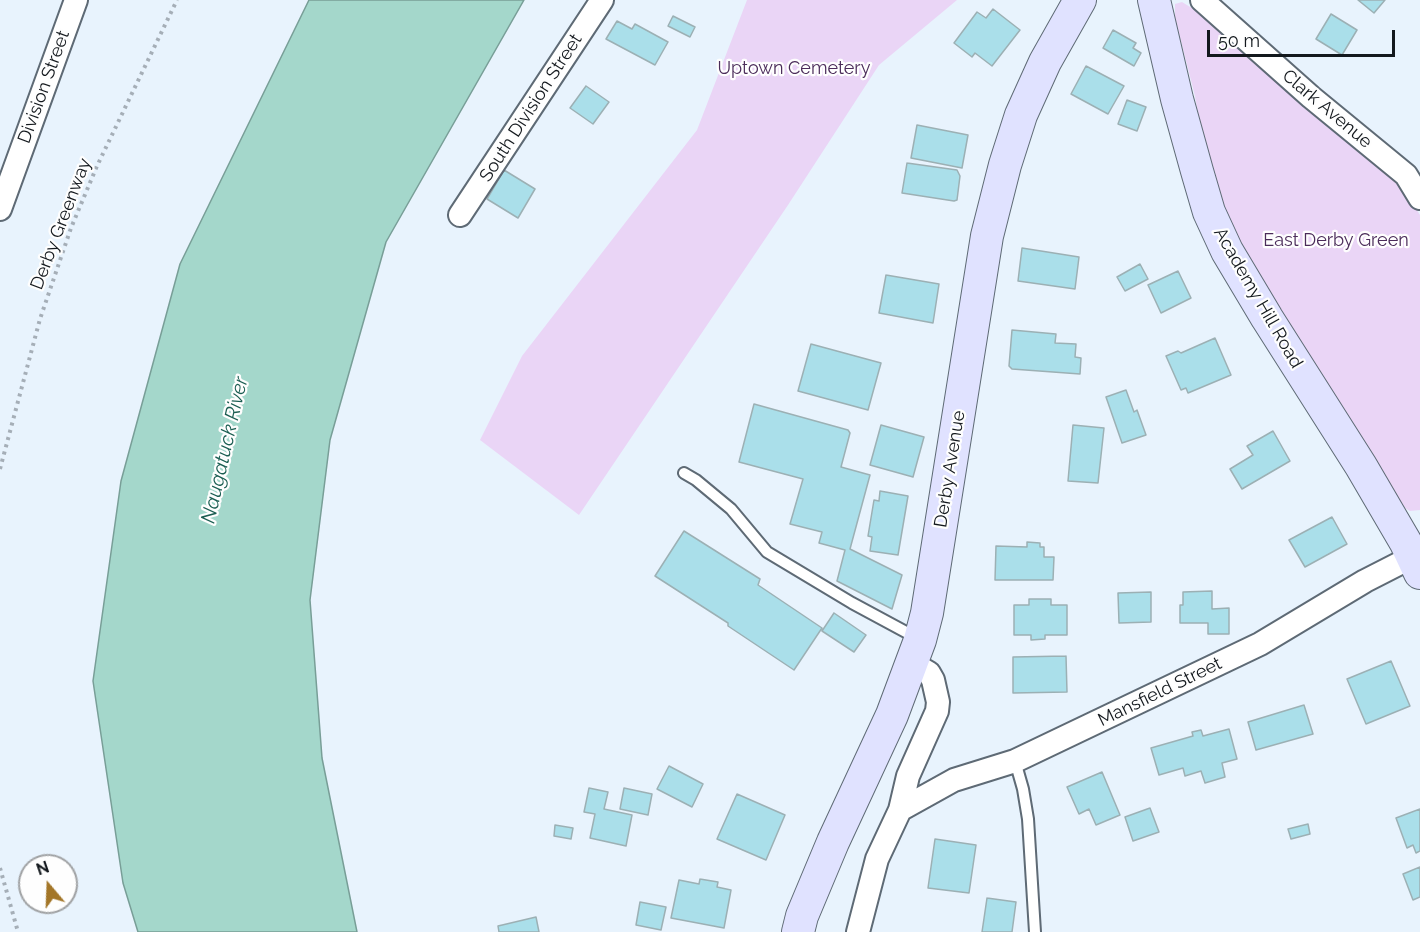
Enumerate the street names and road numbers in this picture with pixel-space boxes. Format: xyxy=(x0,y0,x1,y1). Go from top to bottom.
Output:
street label: Division Street xyxy=(14,28,74,146)
street label: South Division Street xyxy=(475,30,587,186)
street label: Clark Avenue xyxy=(1278,65,1376,153)
street label: Derby Greenway xyxy=(26,155,96,293)
street label: Academy Hill Road xyxy=(1209,224,1307,372)
street label: Derby Avenue xyxy=(930,409,970,529)
street label: Mansfield Street xyxy=(1095,653,1225,731)

